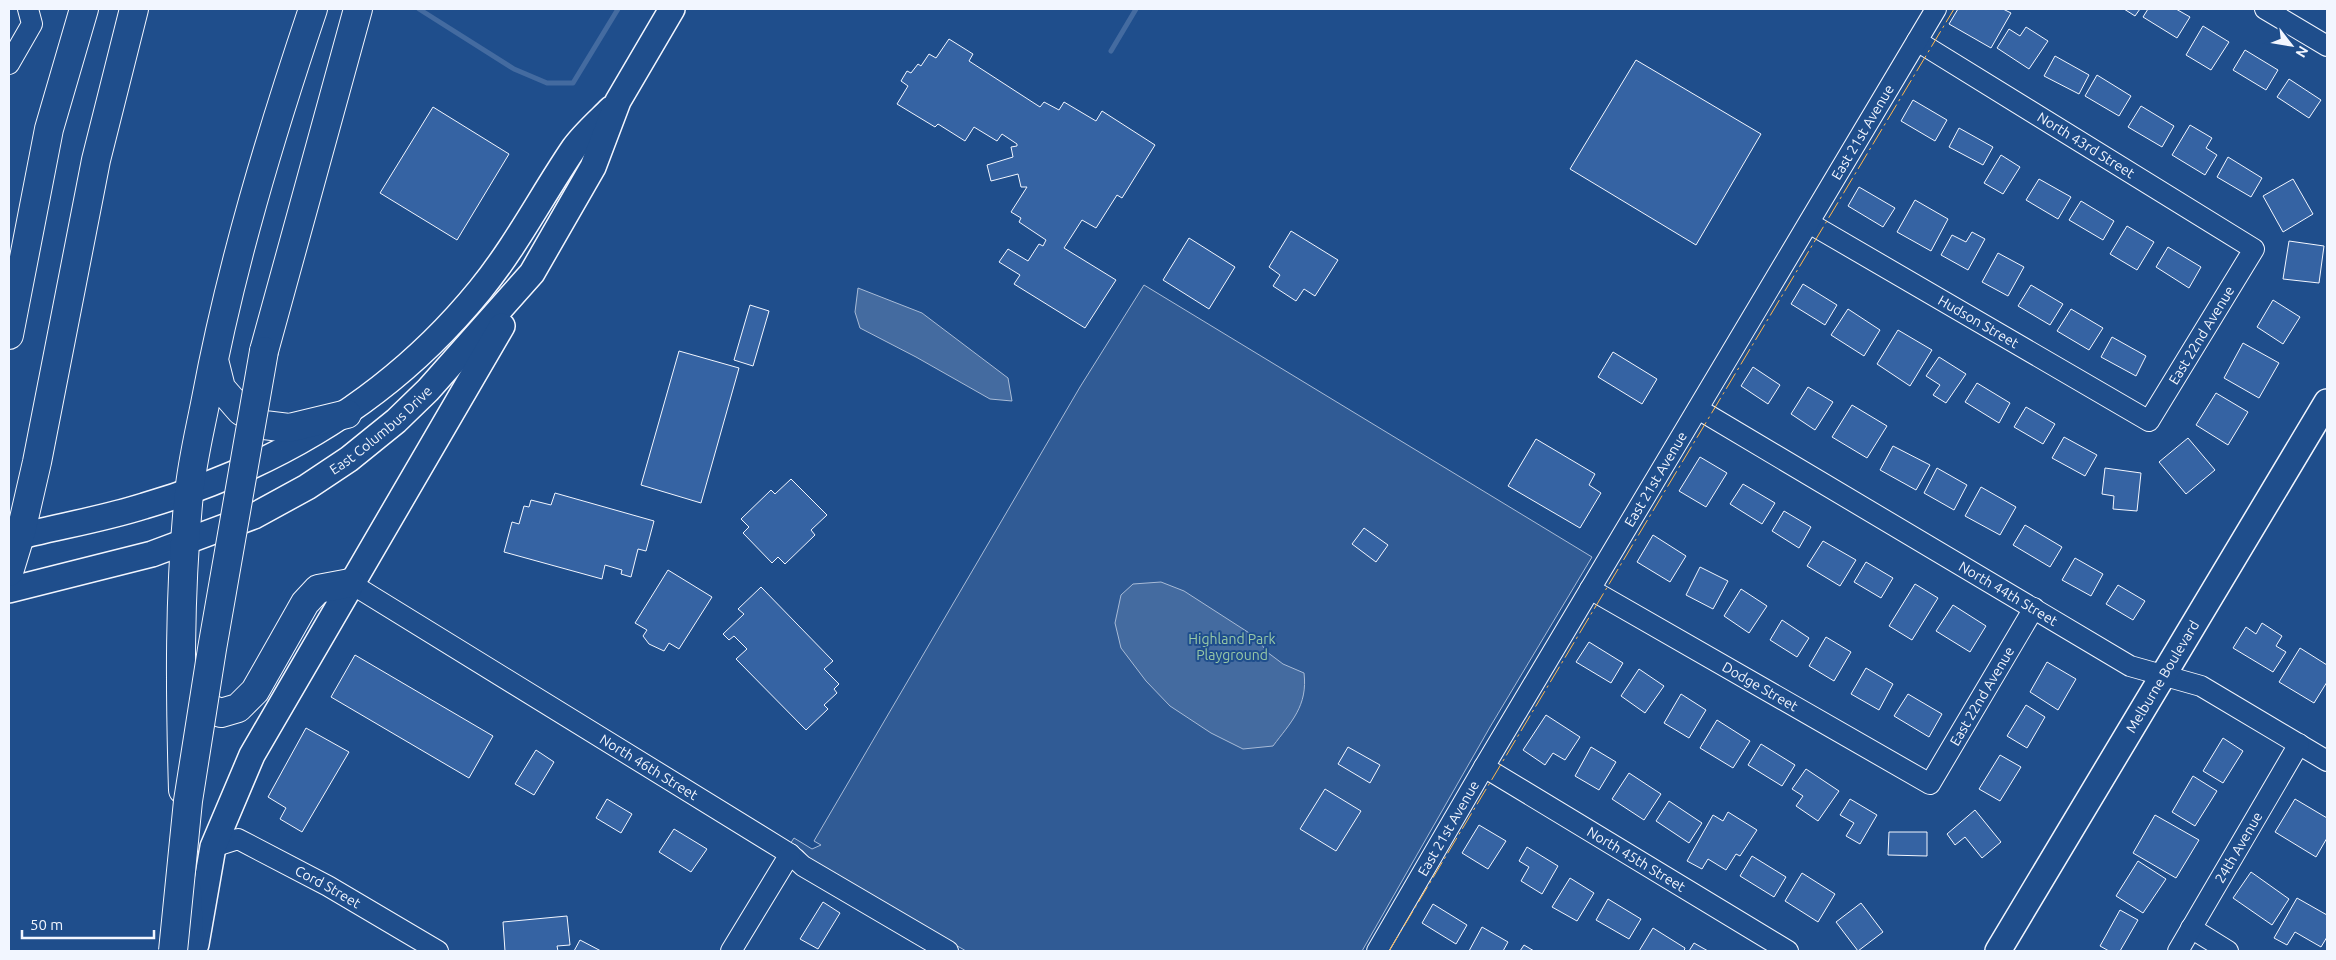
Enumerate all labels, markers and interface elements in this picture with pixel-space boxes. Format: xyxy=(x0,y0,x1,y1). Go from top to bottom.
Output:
north arrow xyxy=(2266,20,2316,70)
text: N xyxy=(2293,43,2312,60)
street label: East 21st Avenue xyxy=(1828,82,1897,182)
street label: North 43rd Street xyxy=(2034,109,2138,182)
street label: East 22nd Avenue xyxy=(2165,283,2237,387)
street label: Hudson Street xyxy=(1935,292,2022,352)
street label: East Columbus Drive xyxy=(326,383,435,478)
street label: East 21st Avenue xyxy=(1621,429,1690,529)
street label: North 44th Street xyxy=(1956,558,2061,629)
street label: Melburne Boulevard xyxy=(2123,617,2202,736)
park label: Highland Park Playground xyxy=(1188,631,1276,663)
street label: East 22nd Avenue xyxy=(1946,644,2017,749)
street label: Dodge Street xyxy=(1719,659,1801,715)
street label: North 46th Street xyxy=(597,731,701,803)
street label: East 21st Avenue xyxy=(1414,778,1482,879)
street label: 24th Avenue xyxy=(2212,809,2266,886)
street label: North 45th Street xyxy=(1584,823,1689,895)
street label: Cord Street xyxy=(292,862,364,912)
scale bar xyxy=(22,908,155,940)
text: 50 m xyxy=(30,916,63,933)

